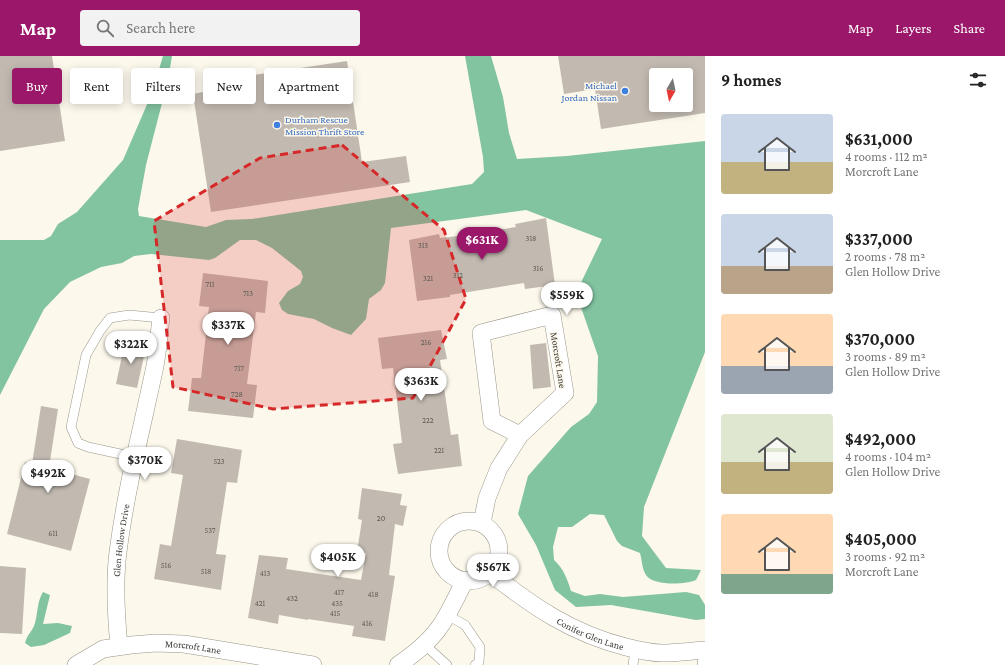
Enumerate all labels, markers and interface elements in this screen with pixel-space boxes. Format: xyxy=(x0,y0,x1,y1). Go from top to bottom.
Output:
search box xyxy=(80,10,360,46)
icon: search xyxy=(94,17,116,39)
text: Map xyxy=(20,18,56,39)
text: Search here xyxy=(126,20,195,36)
text: Map xyxy=(848,20,873,36)
text: Layers xyxy=(895,20,932,36)
text: Share xyxy=(954,20,985,36)
chip: Buy xyxy=(12,68,62,104)
chip: Rent xyxy=(70,68,123,104)
chip: Filters xyxy=(131,68,195,104)
chip: New xyxy=(203,68,256,104)
chip: Apartment xyxy=(264,68,353,104)
north arrow xyxy=(649,68,693,112)
map controls xyxy=(649,68,693,112)
icon: filters xyxy=(967,69,989,91)
text: 9 homes xyxy=(721,71,781,90)
place label: Michael Jordan Nissan xyxy=(561,80,618,103)
marker: Michael Jordan Nissan xyxy=(620,86,630,96)
place label: Durham Rescue Mission Thrift Store xyxy=(285,114,365,137)
marker: Durham Rescue Mission Thrift Store xyxy=(272,120,282,130)
icon: home xyxy=(753,130,801,178)
text: $631,000 xyxy=(845,130,913,149)
text: 4 rooms · 112 m² xyxy=(845,149,928,164)
text: Morcroft Lane xyxy=(845,164,919,179)
pin: $631K xyxy=(454,227,510,261)
icon: home xyxy=(753,230,801,278)
text: $337,000 xyxy=(845,230,913,249)
text: $631K xyxy=(466,232,498,247)
house number: 318 xyxy=(526,234,536,243)
house number: 313 xyxy=(418,241,428,250)
text: 2 rooms · 78 m² xyxy=(845,249,925,264)
house number: 316 xyxy=(533,264,543,273)
text: Glen Hollow Drive xyxy=(845,264,940,279)
house number: 312 xyxy=(453,271,463,280)
house number: 321 xyxy=(423,274,433,283)
house number: 711 xyxy=(206,280,215,289)
pin: $559K xyxy=(539,282,595,316)
text: $559K xyxy=(550,287,584,302)
house number: 713 xyxy=(243,289,253,298)
pin: $337K xyxy=(200,312,256,346)
text: $337K xyxy=(211,317,245,332)
icon: home xyxy=(753,330,801,378)
text: $370,000 xyxy=(845,330,915,349)
pin: $322K xyxy=(103,331,159,365)
street label: Morcroft Lane xyxy=(549,331,568,389)
text: $322K xyxy=(114,336,148,351)
house number: 216 xyxy=(421,338,431,347)
text: 3 rooms · 89 m² xyxy=(845,349,926,364)
house number: 717 xyxy=(234,364,244,373)
text: Glen Hollow Drive xyxy=(845,364,940,379)
pin: $363K xyxy=(393,368,449,402)
text: $363K xyxy=(404,373,438,388)
house number: 728 xyxy=(231,390,243,399)
house number: 222 xyxy=(422,416,434,425)
icon: home xyxy=(753,430,801,478)
text: $492,000 xyxy=(845,430,916,449)
house number: 221 xyxy=(434,446,444,455)
pin: $370K xyxy=(117,447,173,481)
text: 4 rooms · 104 m² xyxy=(845,449,931,464)
text: $370K xyxy=(128,452,162,467)
house number: 523 xyxy=(213,457,225,466)
pin: $492K xyxy=(20,460,76,494)
text: Glen Hollow Drive xyxy=(845,464,940,479)
text: $492K xyxy=(30,465,66,480)
street label: Glen Hollow Drive xyxy=(111,503,132,577)
house number: 20 xyxy=(377,514,386,523)
house number: 537 xyxy=(204,526,216,535)
house number: 611 xyxy=(48,529,58,538)
icon: home xyxy=(753,530,801,578)
text: $405,000 xyxy=(845,530,917,549)
pin: $405K xyxy=(310,544,366,578)
text: $405K xyxy=(320,549,356,564)
text: 3 rooms · 92 m² xyxy=(845,549,925,564)
pin: $567K xyxy=(465,554,521,588)
text: $567K xyxy=(476,559,510,574)
house number: 516 xyxy=(161,561,171,570)
text: Morcroft Lane xyxy=(845,564,919,579)
house number: 518 xyxy=(201,567,211,576)
house number: 413 xyxy=(260,569,270,578)
house number: 417 xyxy=(334,588,345,597)
house number: 418 xyxy=(367,590,379,599)
house number: 432 xyxy=(286,594,298,603)
house number: 421 xyxy=(255,599,266,608)
house number: 435 xyxy=(331,599,343,608)
house number: 415 xyxy=(330,609,340,618)
street label: Conifer Glen Lane xyxy=(555,615,626,652)
house number: 416 xyxy=(362,619,372,628)
street label: Morcroft Lane xyxy=(165,638,222,656)

